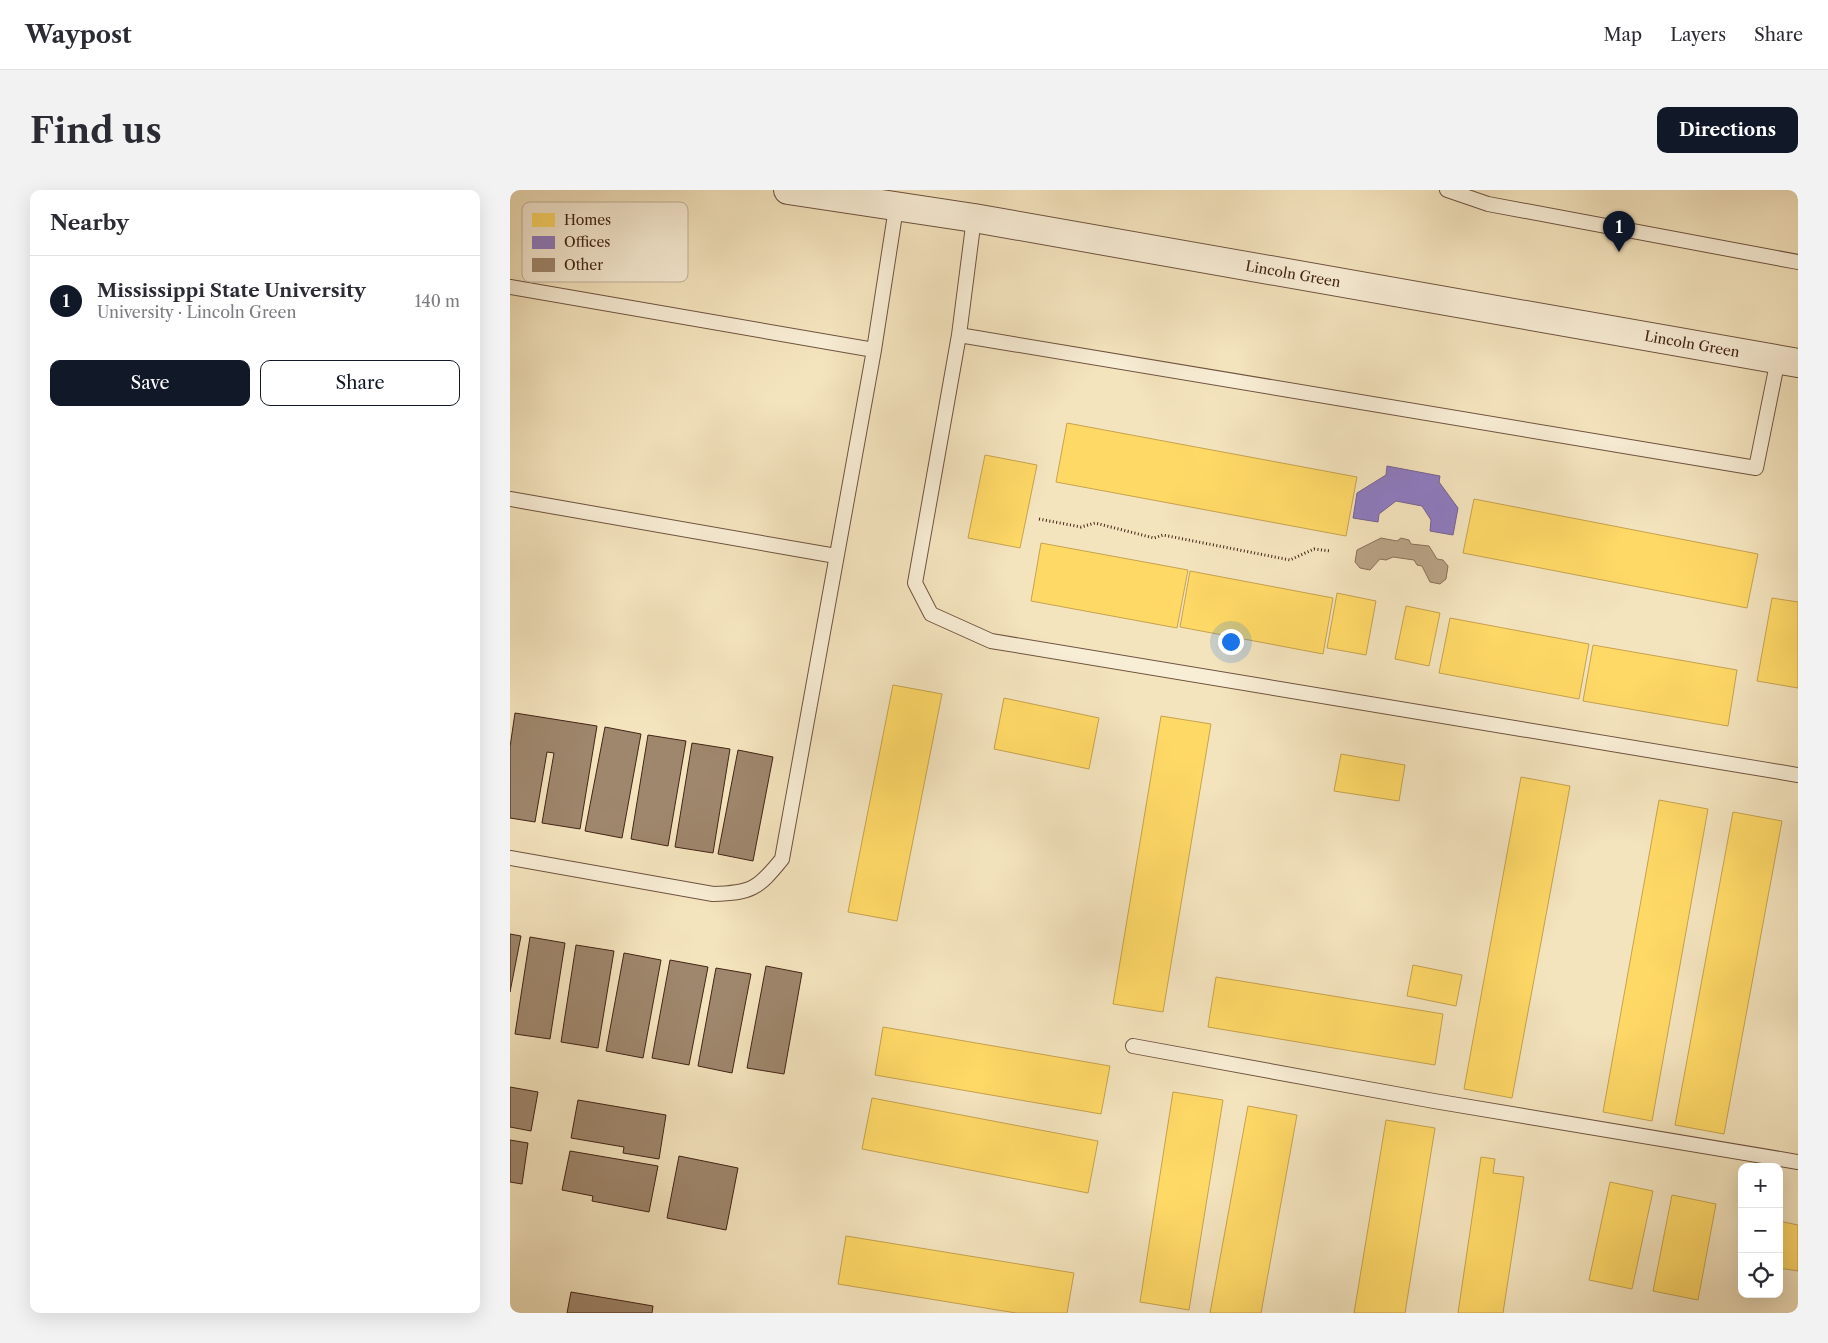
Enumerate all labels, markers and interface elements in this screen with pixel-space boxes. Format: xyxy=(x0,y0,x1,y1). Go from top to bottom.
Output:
text: Waypost xyxy=(25,20,132,49)
text: Map xyxy=(1604,24,1642,46)
text: Layers xyxy=(1670,24,1726,46)
text: Share xyxy=(1754,24,1803,46)
button: Directions xyxy=(1657,107,1798,153)
text: Find us xyxy=(30,109,162,152)
legend xyxy=(522,202,688,282)
text: Nearby xyxy=(50,210,129,235)
text: Homes xyxy=(564,211,611,229)
pin: 1 xyxy=(1603,211,1635,252)
text: Offices xyxy=(564,233,610,251)
text: Other xyxy=(564,256,603,274)
street label: Lincoln Green xyxy=(1244,257,1342,291)
text: Mississippi State University xyxy=(97,279,366,302)
text: 1 xyxy=(62,291,70,311)
text: 140 m xyxy=(415,291,460,311)
text: University · Lincoln Green xyxy=(97,302,296,322)
street label: Lincoln Green xyxy=(1643,327,1741,361)
button: Save xyxy=(50,360,250,406)
button: Share xyxy=(260,360,460,406)
your location xyxy=(1218,629,1244,655)
map controls xyxy=(1738,1163,1783,1298)
button: + xyxy=(1738,1163,1783,1208)
button: − xyxy=(1738,1208,1783,1253)
button: locate xyxy=(1738,1253,1783,1298)

